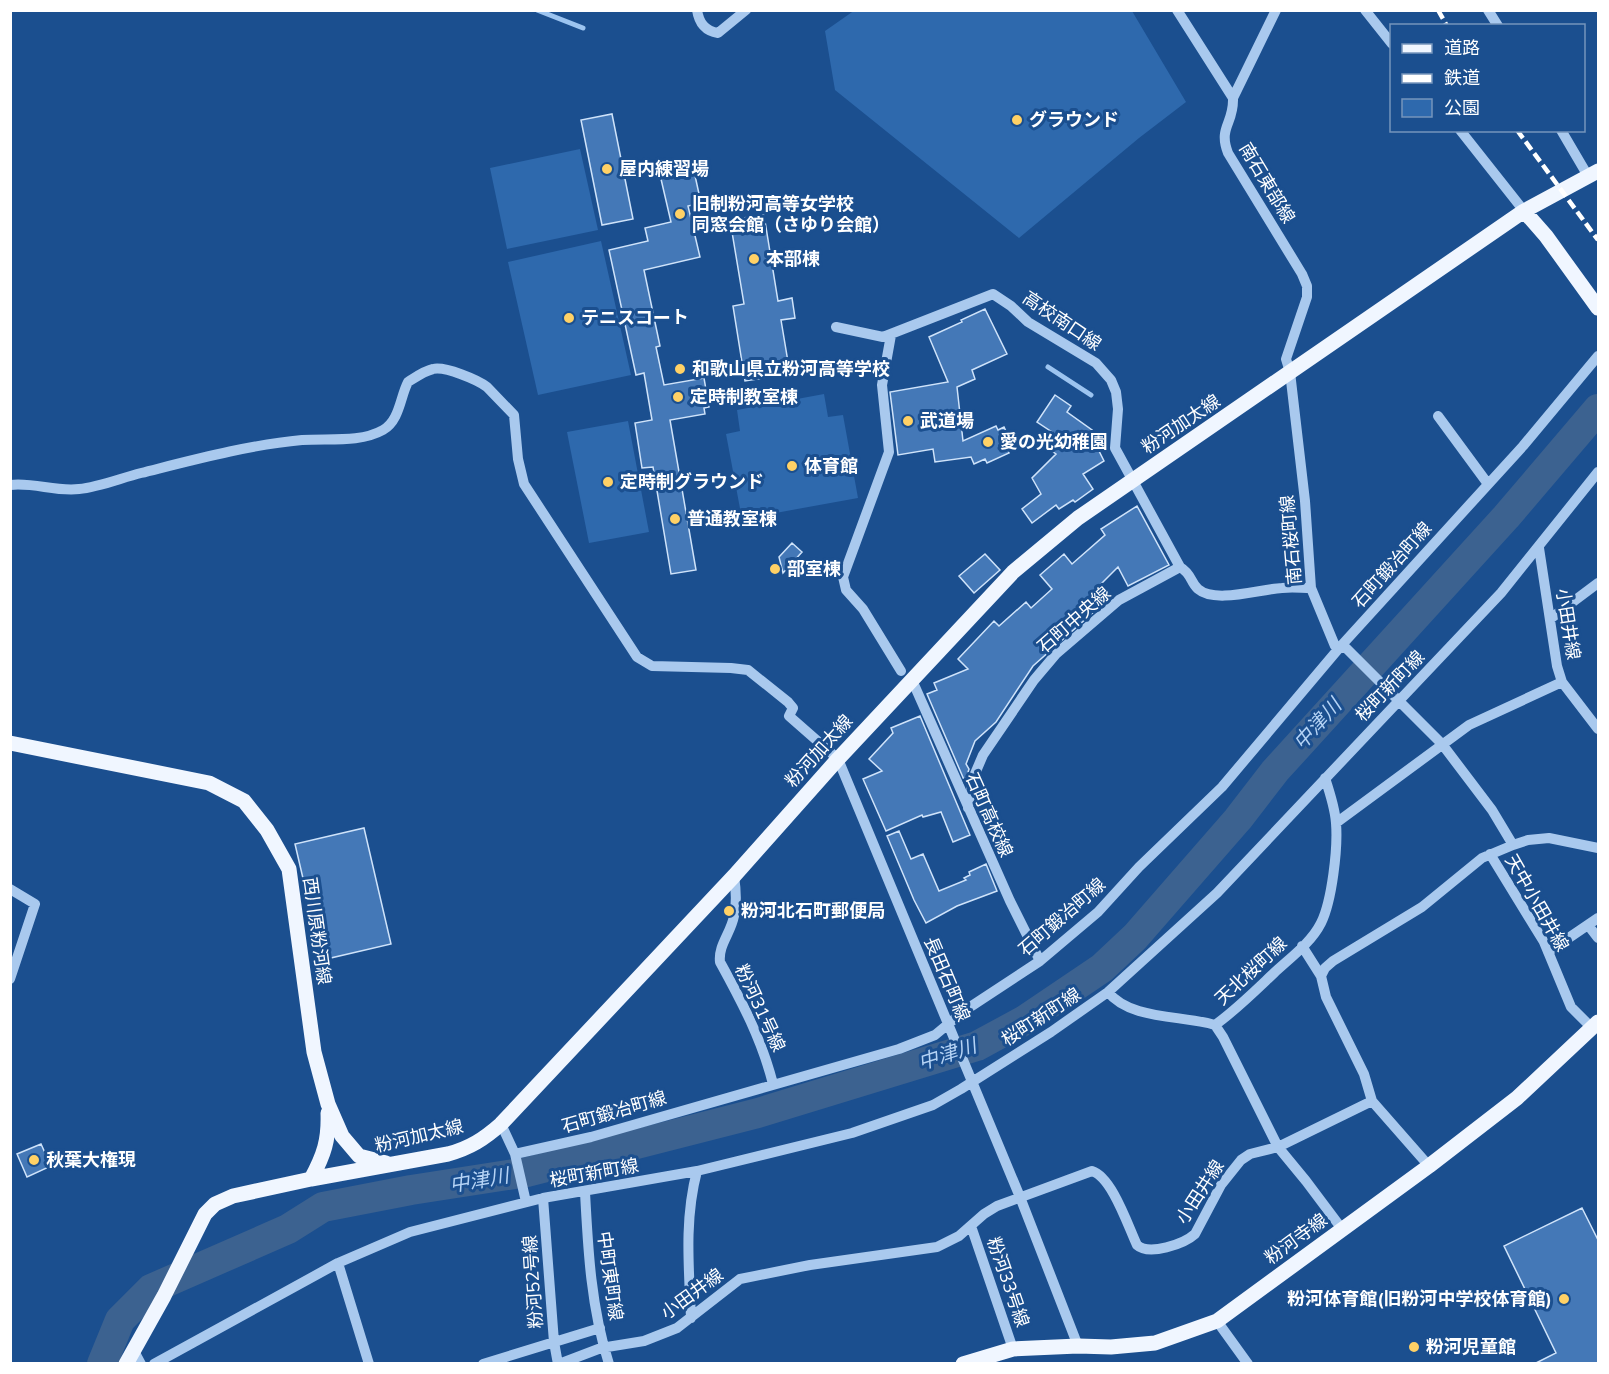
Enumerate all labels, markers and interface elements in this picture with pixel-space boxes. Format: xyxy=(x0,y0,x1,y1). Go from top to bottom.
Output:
legend xyxy=(1390,24,1585,132)
text: 道路 xyxy=(1444,36,1480,59)
text: 鉄道 xyxy=(1444,66,1480,89)
text: 公園 xyxy=(1444,96,1480,119)
place label: グラウンド xyxy=(1029,108,1119,131)
marker: グラウンド xyxy=(1010,113,1024,127)
street label: 南石東部線 xyxy=(1234,138,1300,227)
place label: 屋内練習場 xyxy=(619,157,709,180)
marker: 屋内練習場 xyxy=(600,162,614,176)
place label: 旧制粉河高等女学校 同窓会館（さゆり会館） xyxy=(692,192,890,236)
marker: 旧制粉河高等女学校 同窓会館（さゆり会館） xyxy=(673,207,687,221)
place label: 本部棟 xyxy=(766,247,820,270)
marker: 本部棟 xyxy=(747,252,761,266)
street label: 高校南口線 xyxy=(1019,286,1106,355)
place label: テニスコート xyxy=(581,306,689,329)
marker: テニスコート xyxy=(562,311,576,325)
place label: 和歌山県立粉河高等学校 xyxy=(692,357,890,380)
marker: 和歌山県立粉河高等学校 xyxy=(673,362,687,376)
place label: 定時制教室棟 xyxy=(690,385,798,408)
street label: 粉河加太線 xyxy=(1137,389,1224,458)
marker: 定時制教室棟 xyxy=(671,390,685,404)
place label: 武道場 xyxy=(920,409,974,432)
marker: 武道場 xyxy=(901,414,915,428)
place label: 愛の光幼稚園 xyxy=(1000,430,1108,453)
marker: 愛の光幼稚園 xyxy=(981,435,995,449)
place label: 体育館 xyxy=(804,454,858,477)
marker: 体育館 xyxy=(785,459,799,473)
place label: 定時制グラウンド xyxy=(620,470,764,493)
marker: 定時制グラウンド xyxy=(601,475,615,489)
street label: 南石桜町線 xyxy=(1275,494,1306,586)
place label: 普通教室棟 xyxy=(687,507,777,530)
marker: 普通教室棟 xyxy=(668,512,682,526)
street label: 石町鍛冶町線 xyxy=(1347,517,1436,612)
place label: 部室棟 xyxy=(787,557,841,580)
marker: 部室棟 xyxy=(768,562,782,576)
street label: 石町中央線 xyxy=(1032,581,1115,658)
street label: 小田井線 xyxy=(1552,587,1585,661)
street label: 桜町新町線 xyxy=(1350,645,1429,726)
water label: 中津川 xyxy=(1287,692,1347,754)
street label: 粉河加太線 xyxy=(780,710,857,792)
street label: 石町高校線 xyxy=(961,769,1018,861)
street label: 天中小田井線 xyxy=(1500,850,1574,955)
street label: 石町鍛冶町線 xyxy=(1013,873,1110,961)
street label: 西川原粉河線 xyxy=(299,876,336,986)
place label: 粉河北石町郵便局 xyxy=(741,899,885,922)
marker: 粉河北石町郵便局 xyxy=(722,904,736,918)
street label: 天北桜町線 xyxy=(1210,932,1291,1010)
street label: 長田石町線 xyxy=(919,933,976,1025)
street label: 粉河31号線 xyxy=(730,961,791,1055)
street label: 桜町新町線 xyxy=(997,982,1085,1051)
water label: 中津川 xyxy=(914,1032,981,1075)
street label: 石町鍛冶町線 xyxy=(559,1086,669,1137)
street label: 粉河加太線 xyxy=(372,1114,465,1157)
place label: 秋葉大権現 xyxy=(46,1148,136,1171)
marker: 秋葉大権現 xyxy=(27,1153,41,1167)
street label: 桜町新町線 xyxy=(548,1153,640,1192)
street label: 小田井線 xyxy=(1170,1155,1229,1228)
water label: 中津川 xyxy=(447,1162,513,1197)
street label: 粉河寺線 xyxy=(1260,1208,1332,1269)
street label: 中町東町線 xyxy=(593,1230,628,1322)
street label: 粉河33号線 xyxy=(982,1234,1035,1330)
street label: 粉河52号線 xyxy=(518,1235,547,1330)
street label: 小田井線 xyxy=(656,1263,728,1324)
place label: 粉河体育館(旧粉河中学校体育館) xyxy=(1287,1287,1552,1310)
marker: 粉河体育館(旧粉河中学校体育館) xyxy=(1557,1292,1571,1306)
place label: 粉河児童館 xyxy=(1426,1335,1516,1358)
marker: 粉河児童館 xyxy=(1407,1340,1421,1354)

